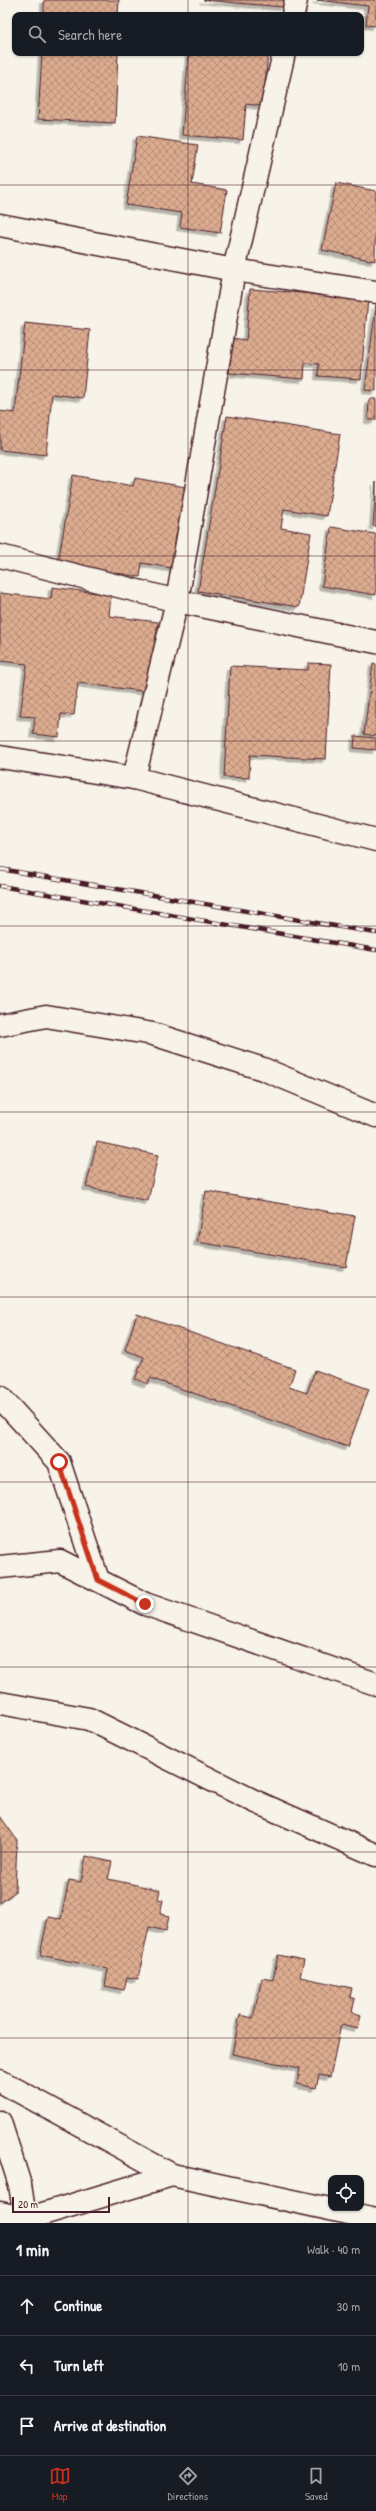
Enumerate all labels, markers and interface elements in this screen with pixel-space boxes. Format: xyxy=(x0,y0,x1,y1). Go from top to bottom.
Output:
search box xyxy=(12,12,364,56)
icon: search xyxy=(26,23,48,45)
text: Search here xyxy=(58,24,122,45)
route start xyxy=(50,1453,68,1471)
route end xyxy=(136,1595,154,1613)
map controls xyxy=(328,2175,364,2211)
button: locate xyxy=(328,2175,364,2211)
scale bar xyxy=(12,2195,110,2214)
text: 20 m xyxy=(18,2197,38,2211)
text: 1 min xyxy=(16,2238,49,2261)
text: Walk · 40 m xyxy=(307,2240,360,2258)
icon: ahead xyxy=(16,2295,38,2317)
text: Continue xyxy=(54,2295,102,2316)
text: 30 m xyxy=(337,2297,360,2315)
icon: left xyxy=(16,2355,38,2377)
text: Turn left xyxy=(54,2355,104,2376)
text: 10 m xyxy=(338,2357,360,2375)
icon: arrive xyxy=(16,2415,38,2437)
text: Arrive at destination xyxy=(54,2415,166,2436)
tab: Map xyxy=(49,2465,71,2503)
tab: Directions xyxy=(168,2465,208,2503)
tab: Saved xyxy=(305,2465,327,2503)

